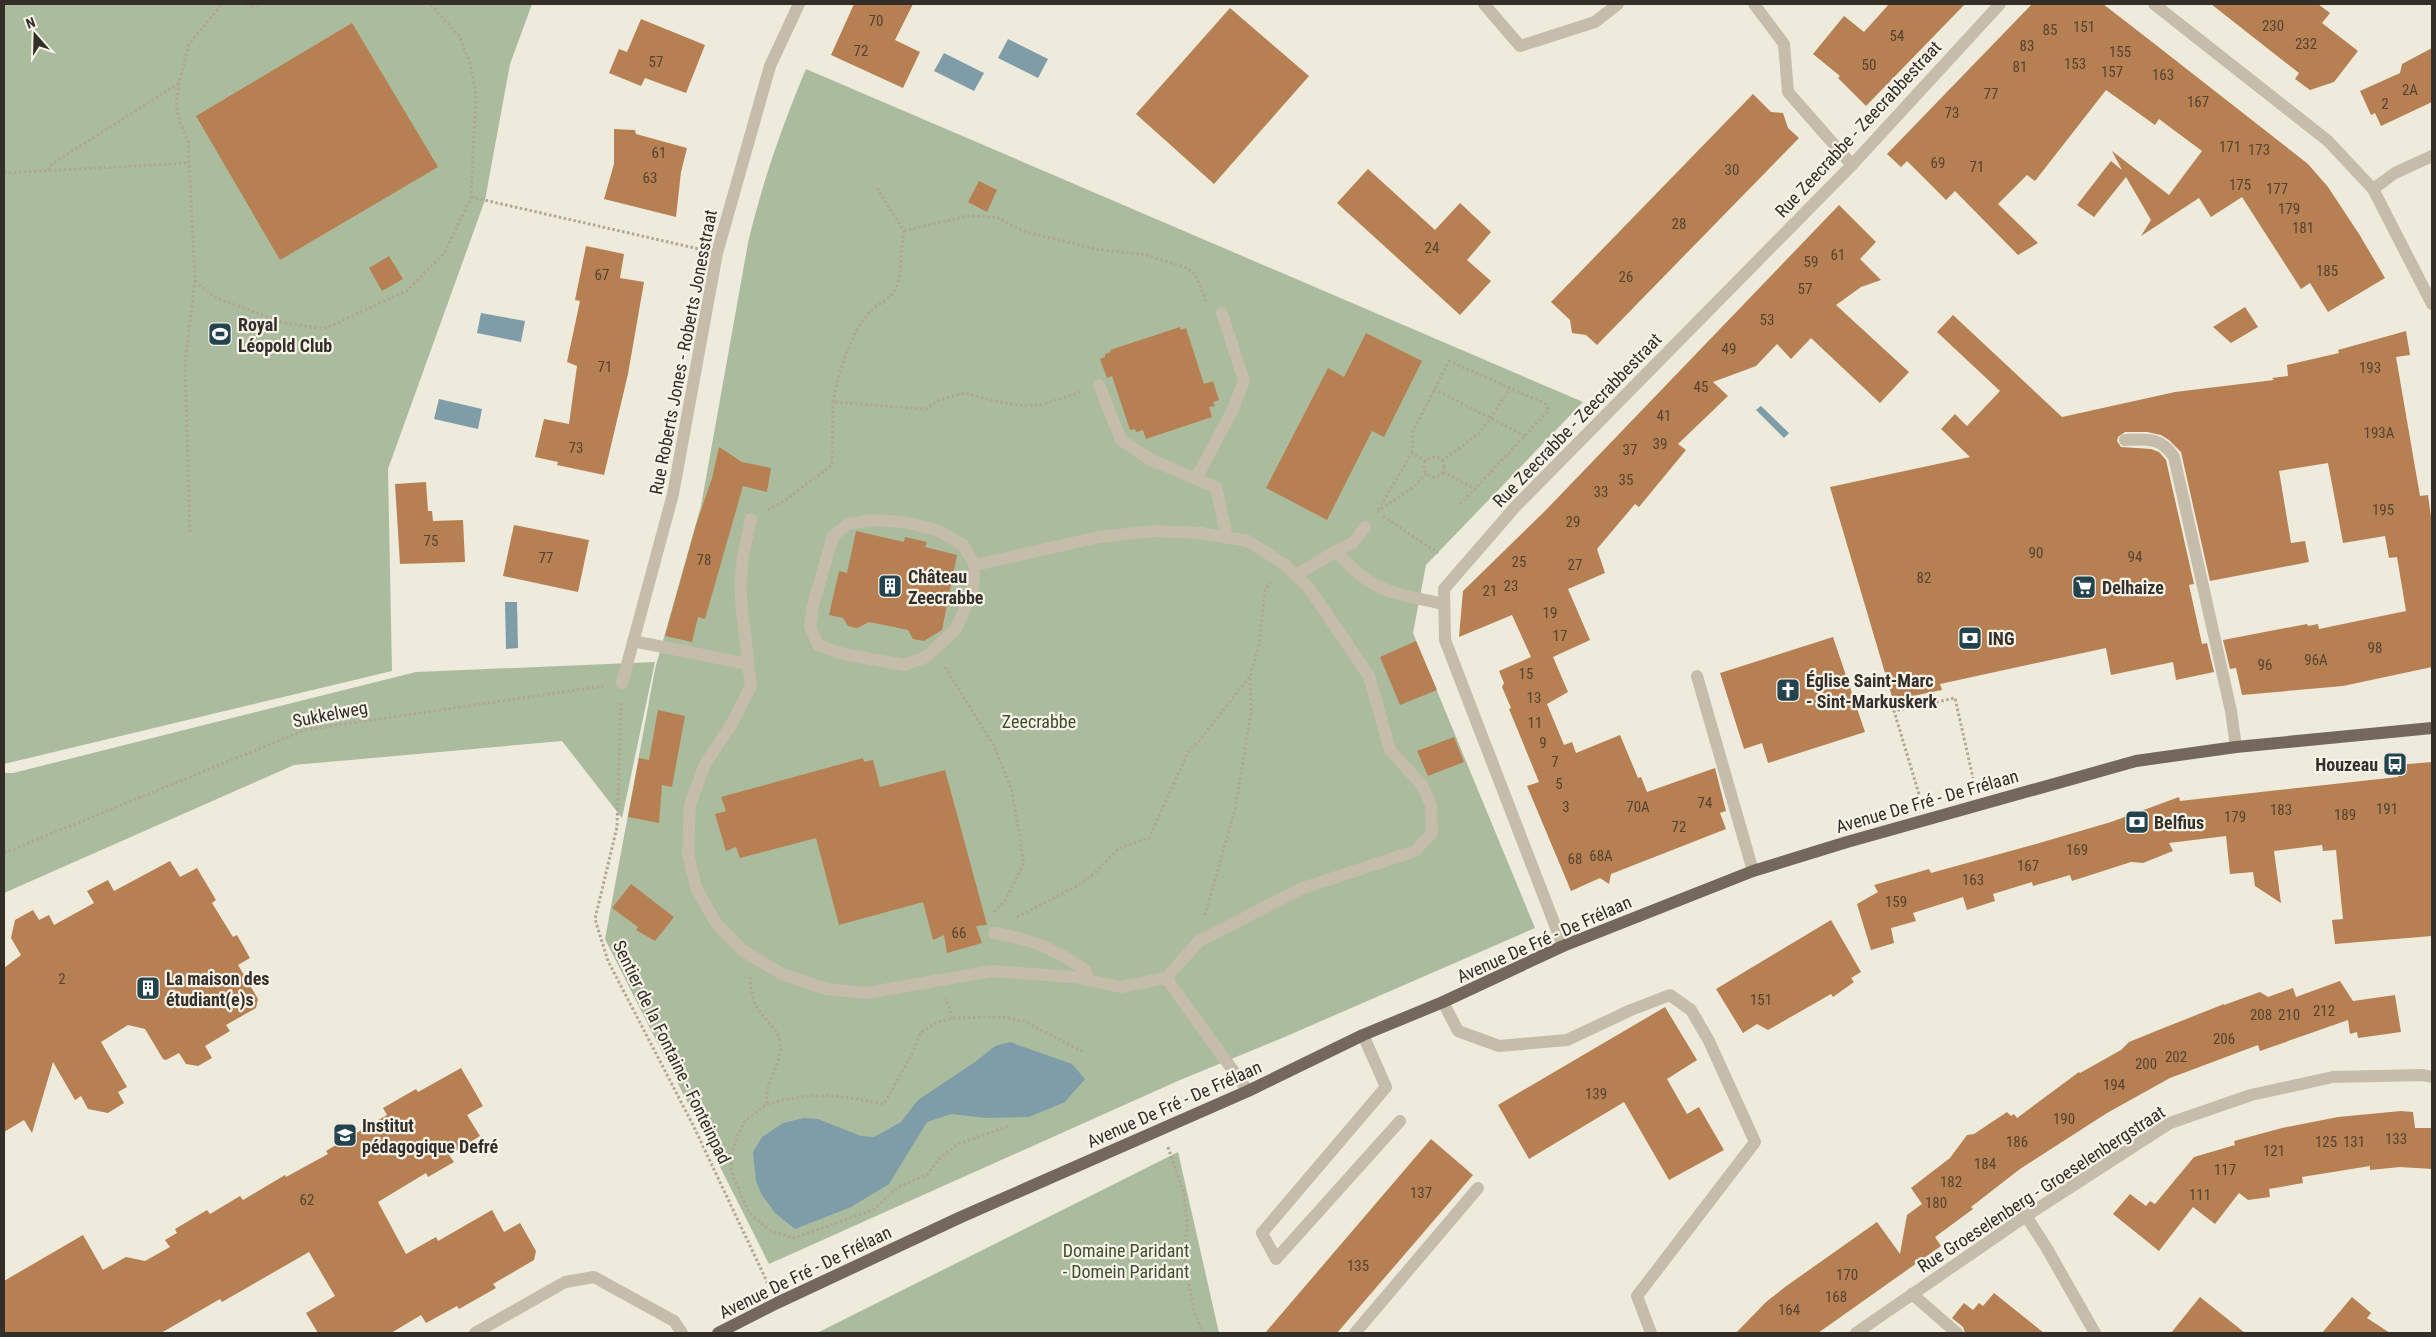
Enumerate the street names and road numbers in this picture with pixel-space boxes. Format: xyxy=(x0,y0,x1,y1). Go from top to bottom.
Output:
street label: Rue Zeecrabbe - Zeecrabbestraat xyxy=(1771,36,1945,222)
street label: Rue Roberts Jones - Roberts Jonesstraat xyxy=(645,208,721,496)
street label: Rue Zeecrabbe - Zeecrabbestraat xyxy=(1488,329,1666,511)
street label: Sukkelweg xyxy=(291,696,369,732)
street label: Avenue De Fré - De Frélaan xyxy=(1833,765,2021,837)
street label: Avenue De Fré - De Frélaan xyxy=(1453,891,1635,987)
street label: Sentier de la Fontaine - Fonteinpad xyxy=(609,937,735,1167)
street label: Avenue De Fré - De Frélaan xyxy=(1083,1056,1265,1152)
street label: Rue Groeselenberg - Groeselenbergstraat xyxy=(1913,1101,2169,1277)
street label: Avenue De Fré - De Frélaan xyxy=(716,1221,894,1323)

